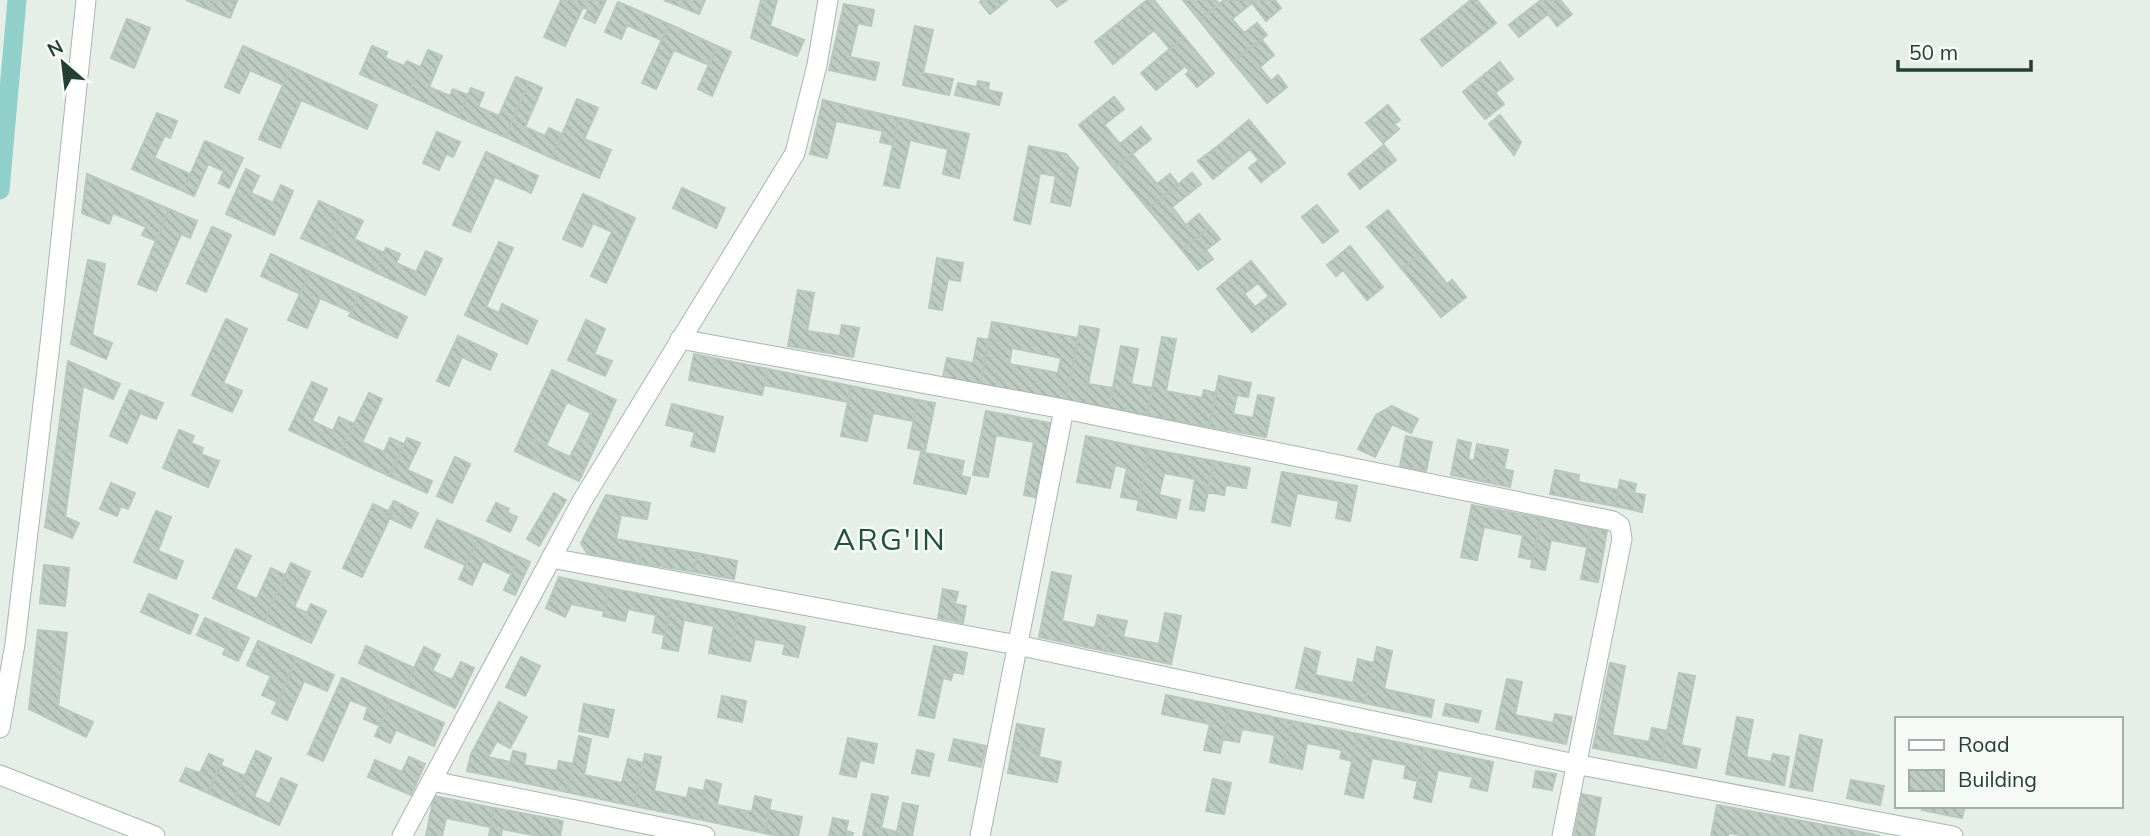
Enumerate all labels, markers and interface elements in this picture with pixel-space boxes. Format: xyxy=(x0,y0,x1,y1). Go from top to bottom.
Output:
north arrow xyxy=(28,28,98,98)
scale bar xyxy=(1898,28,2031,72)
text: N xyxy=(43,34,67,62)
text: 50 m xyxy=(1909,39,1958,65)
district label: ARG'IN xyxy=(833,520,947,558)
legend xyxy=(1895,717,2122,808)
text: Road xyxy=(1958,731,2009,757)
text: Building xyxy=(1958,766,2037,792)

